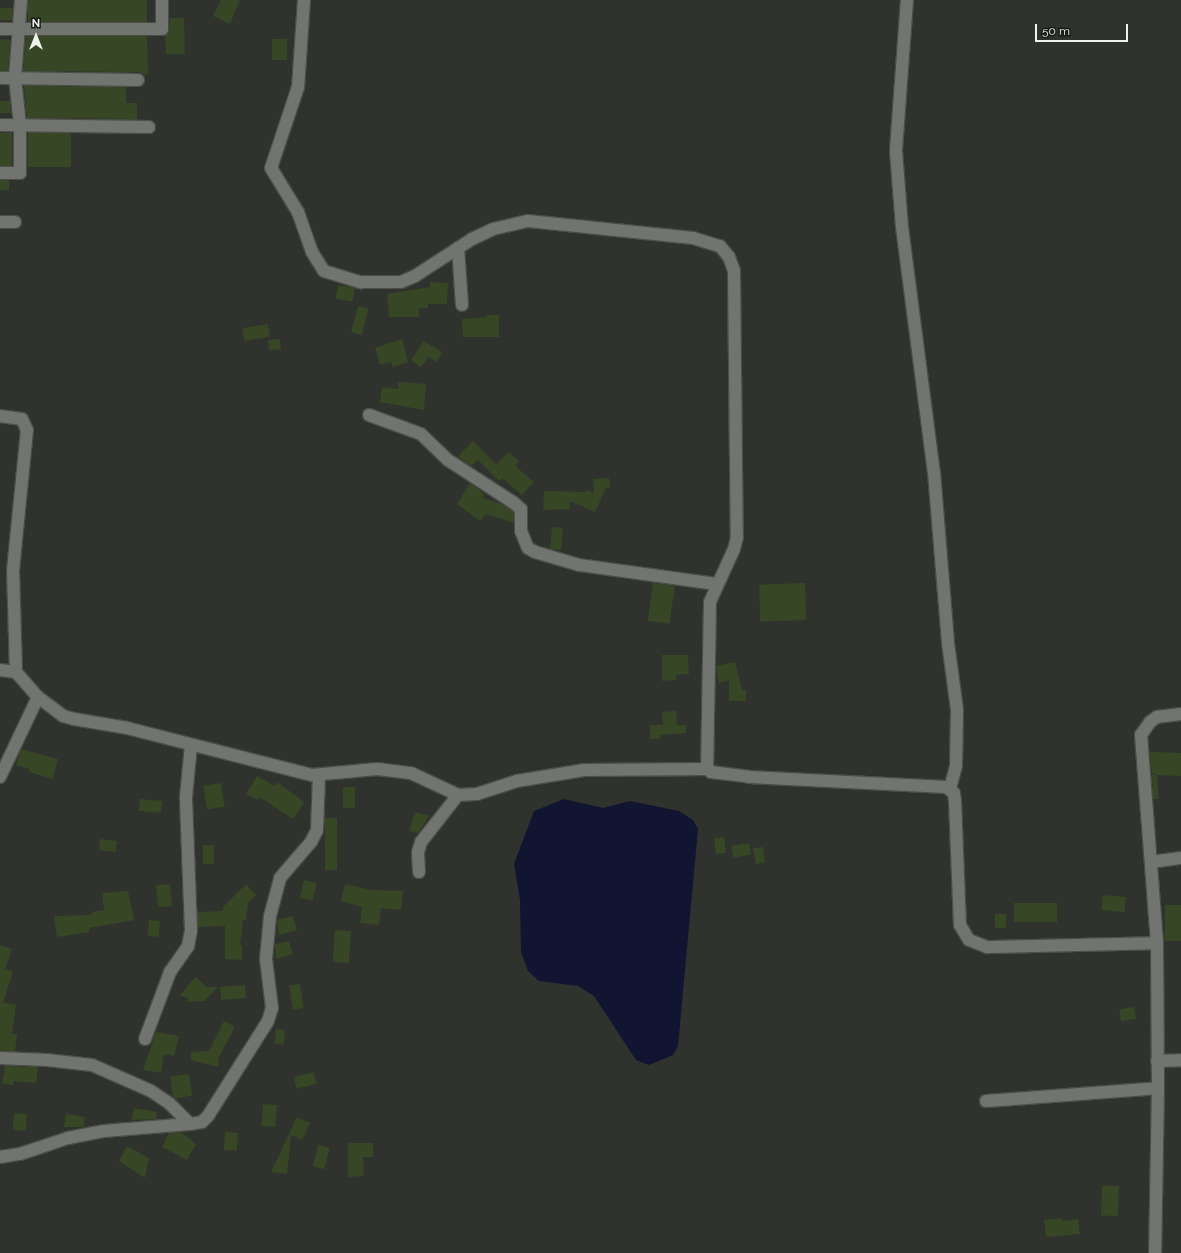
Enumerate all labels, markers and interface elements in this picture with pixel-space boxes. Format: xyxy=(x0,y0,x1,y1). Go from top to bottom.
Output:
north arrow xyxy=(16,16,56,56)
scale bar xyxy=(1037,16,1130,42)
text: N xyxy=(32,17,40,30)
text: 50 m xyxy=(1042,24,1070,38)

